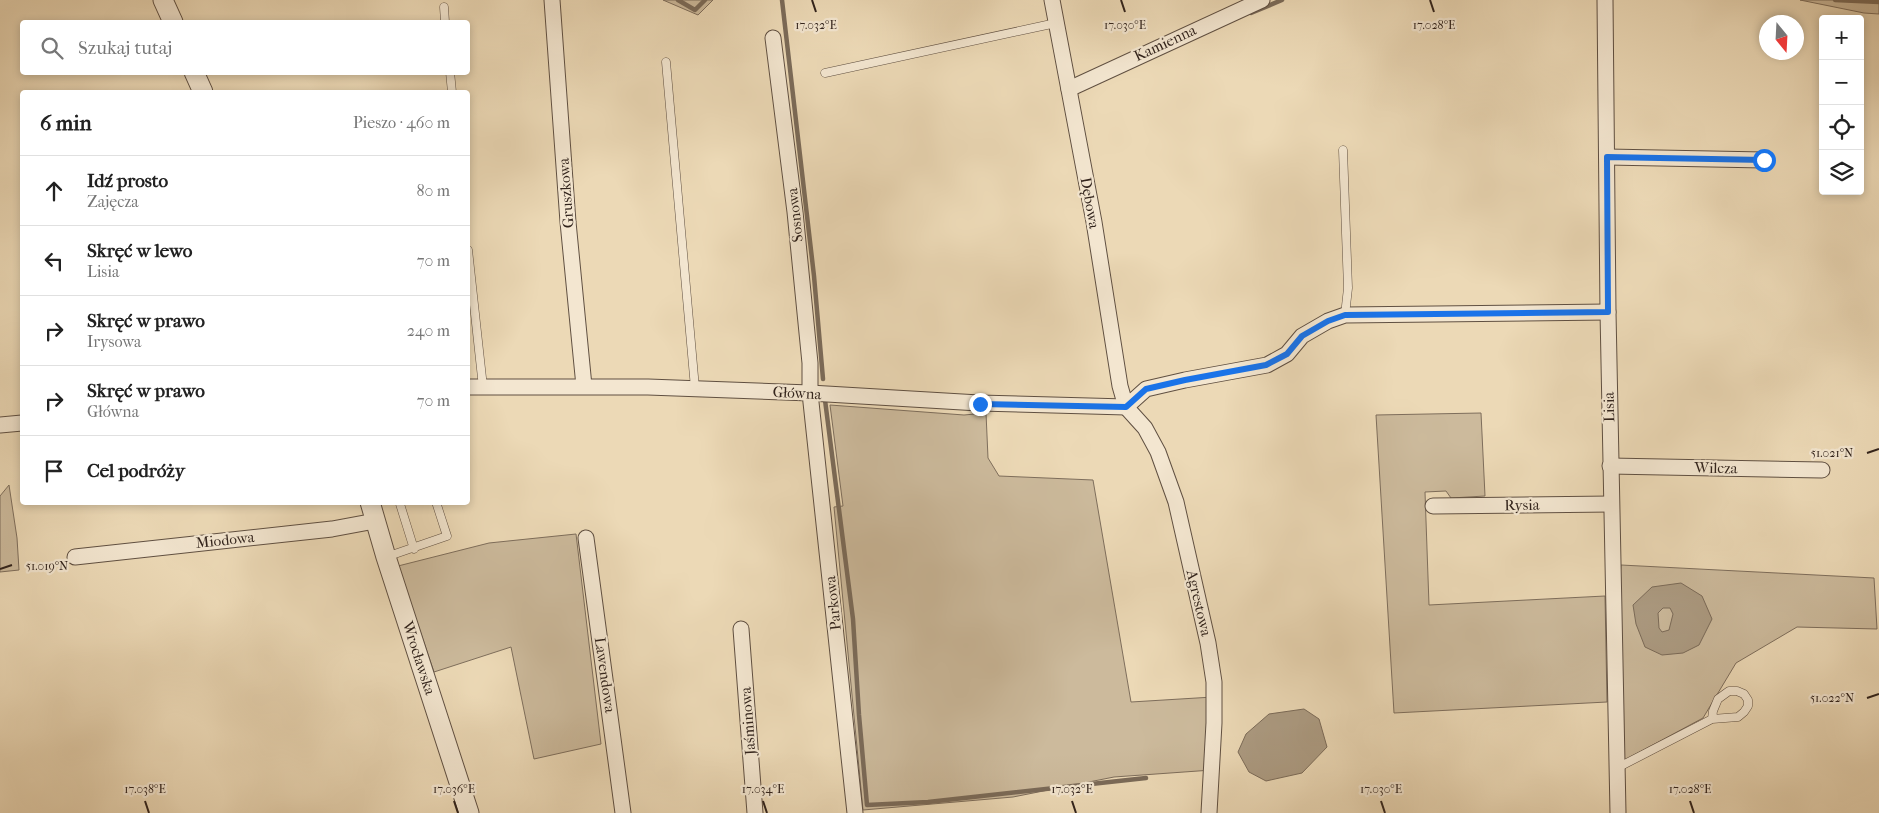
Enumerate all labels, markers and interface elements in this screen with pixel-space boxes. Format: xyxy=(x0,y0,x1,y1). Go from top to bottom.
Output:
north arrow xyxy=(1759,15,1804,60)
map controls xyxy=(1819,15,1864,195)
button: + xyxy=(1819,15,1864,60)
text: 17.032°E xyxy=(795,18,837,32)
text: 17.030°E xyxy=(1104,18,1146,32)
text: 17.028°E xyxy=(1413,18,1455,32)
search box xyxy=(20,20,470,75)
street label: Kamienna xyxy=(1131,20,1200,65)
icon: search xyxy=(38,34,66,62)
text: Szukaj tutaj xyxy=(78,37,172,59)
button: − xyxy=(1819,60,1864,105)
button: locate xyxy=(1819,105,1864,150)
text: 6 min xyxy=(40,111,92,135)
text: Pieszo · 460 m xyxy=(353,113,450,132)
route start xyxy=(1753,149,1776,172)
button: layers xyxy=(1819,150,1864,195)
street label: Gruszkowa xyxy=(554,156,577,229)
text: Idź prosto xyxy=(87,170,168,192)
street label: Dębowa xyxy=(1077,176,1104,231)
icon: ahead xyxy=(40,177,68,205)
text: 80 m xyxy=(416,181,450,200)
street label: Sosnowa xyxy=(783,186,807,243)
text: Zajęcza xyxy=(87,192,139,211)
text: Skręć w lewo xyxy=(87,240,193,262)
icon: left xyxy=(40,247,68,275)
text: 70 m xyxy=(417,251,450,270)
text: Lisia xyxy=(87,262,119,281)
text: Skręć w prawo xyxy=(87,310,205,332)
icon: right xyxy=(40,317,68,345)
text: 240 m xyxy=(407,321,450,340)
text: Irysowa xyxy=(87,332,141,351)
text: Skręć w prawo xyxy=(87,380,205,402)
street label: Główna xyxy=(772,383,823,403)
icon: right xyxy=(40,387,68,415)
text: 70 m xyxy=(417,391,450,410)
street label: Lisia xyxy=(1600,391,1618,422)
route end xyxy=(969,393,992,416)
text: Główna xyxy=(87,402,139,421)
text: 51.021°N xyxy=(1811,446,1853,460)
icon: arrive xyxy=(40,457,68,485)
street label: Wilcza xyxy=(1693,459,1739,477)
text: Cel podróży xyxy=(87,460,185,482)
street label: Rysia xyxy=(1504,496,1541,514)
street label: Miodowa xyxy=(195,528,256,552)
text: 51.019°N xyxy=(26,559,68,573)
street label: Agrestowa xyxy=(1182,567,1216,639)
street label: Parkowa xyxy=(821,574,845,631)
street label: Wrocławska xyxy=(398,618,440,698)
street label: Lawendowa xyxy=(591,636,619,715)
street label: Jaśminowa xyxy=(737,685,759,757)
text: 51.022°N xyxy=(1810,691,1854,705)
text: 17.038°E xyxy=(124,782,166,796)
text: 17.036°E xyxy=(433,782,475,796)
text: 17.034°E xyxy=(742,782,784,796)
text: 17.032°E xyxy=(1051,782,1093,796)
text: 17.030°E xyxy=(1360,782,1402,796)
text: 17.028°E xyxy=(1669,782,1711,796)

